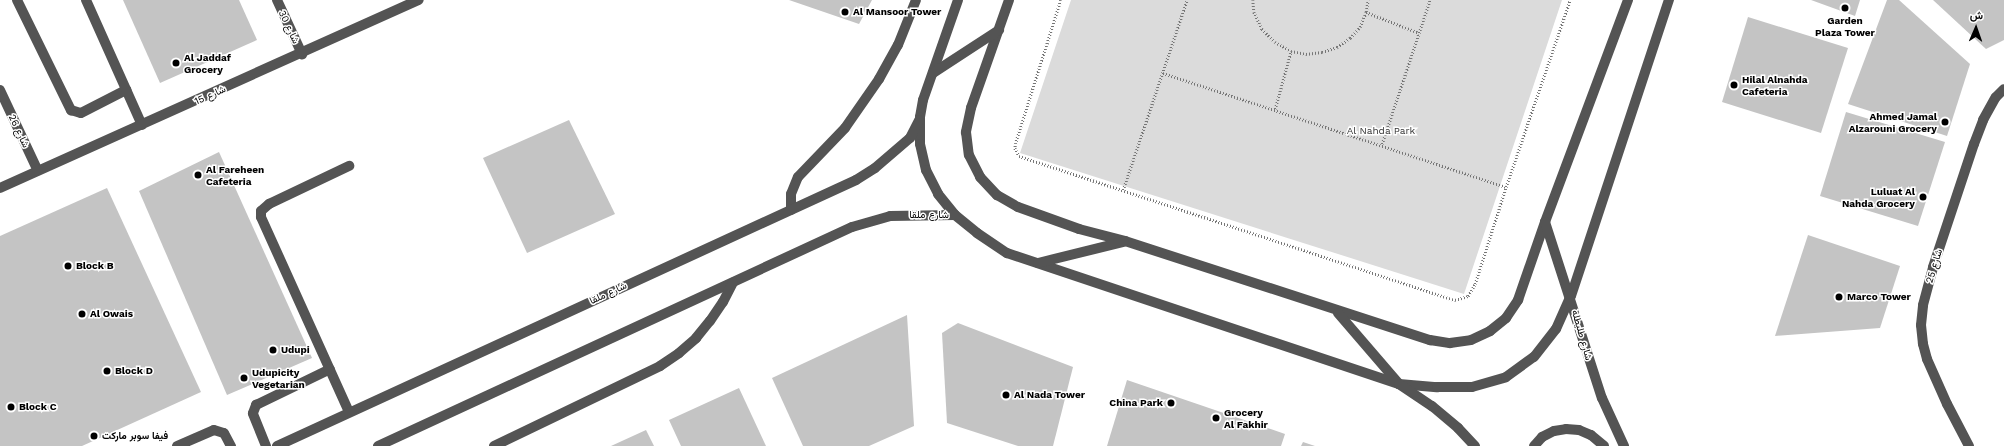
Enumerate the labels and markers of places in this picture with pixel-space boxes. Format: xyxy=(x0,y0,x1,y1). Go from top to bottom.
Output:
marker: Garden Plaza Tower xyxy=(1840,3,1850,13)
place label: Al Mansoor Tower xyxy=(853,6,942,18)
marker: Al Mansoor Tower xyxy=(840,7,850,17)
place label: Garden Plaza Tower xyxy=(1815,14,1875,38)
place label: Al Jaddaf Grocery xyxy=(184,51,231,74)
marker: Al Jaddaf Grocery xyxy=(171,58,181,68)
place label: Hilal Alnahda Cafeteria xyxy=(1742,73,1808,96)
marker: Hilal Alnahda Cafeteria xyxy=(1729,80,1739,90)
place label: Ahmed Jamal Alzarouni Grocery xyxy=(1849,110,1937,134)
marker: Ahmed Jamal Alzarouni Grocery xyxy=(1940,117,1950,127)
place label: Al Fareheen Cafeteria xyxy=(206,163,264,186)
marker: Al Fareheen Cafeteria xyxy=(193,170,203,180)
place label: Luluat Al Nahda Grocery xyxy=(1842,185,1915,208)
marker: Luluat Al Nahda Grocery xyxy=(1918,192,1928,202)
place label: Block B xyxy=(76,260,114,272)
marker: Block B xyxy=(63,261,73,271)
place label: Marco Tower xyxy=(1847,291,1911,303)
marker: Marco Tower xyxy=(1834,292,1844,302)
place label: Al Owais xyxy=(90,308,133,320)
marker: Al Owais xyxy=(77,309,87,319)
place label: Udupi xyxy=(281,344,310,356)
marker: Udupi xyxy=(268,345,278,355)
place label: Block D xyxy=(115,365,153,377)
marker: Block D xyxy=(102,366,112,376)
place label: Udupicity Vegetarian xyxy=(252,366,305,390)
marker: Udupicity Vegetarian xyxy=(239,373,249,383)
place label: Al Nada Tower xyxy=(1014,389,1085,401)
marker: Al Nada Tower xyxy=(1001,390,1011,400)
place label: China Park xyxy=(1109,397,1163,409)
marker: China Park xyxy=(1166,398,1176,408)
place label: Block C xyxy=(19,401,57,413)
marker: Block C xyxy=(6,402,16,412)
place label: Grocery Al Fakhir xyxy=(1224,406,1268,430)
marker: Grocery Al Fakhir xyxy=(1211,413,1221,423)
place label: فيفا سوبر ماركت xyxy=(102,430,168,442)
marker: فيفا سوبر ماركت xyxy=(89,431,99,441)

